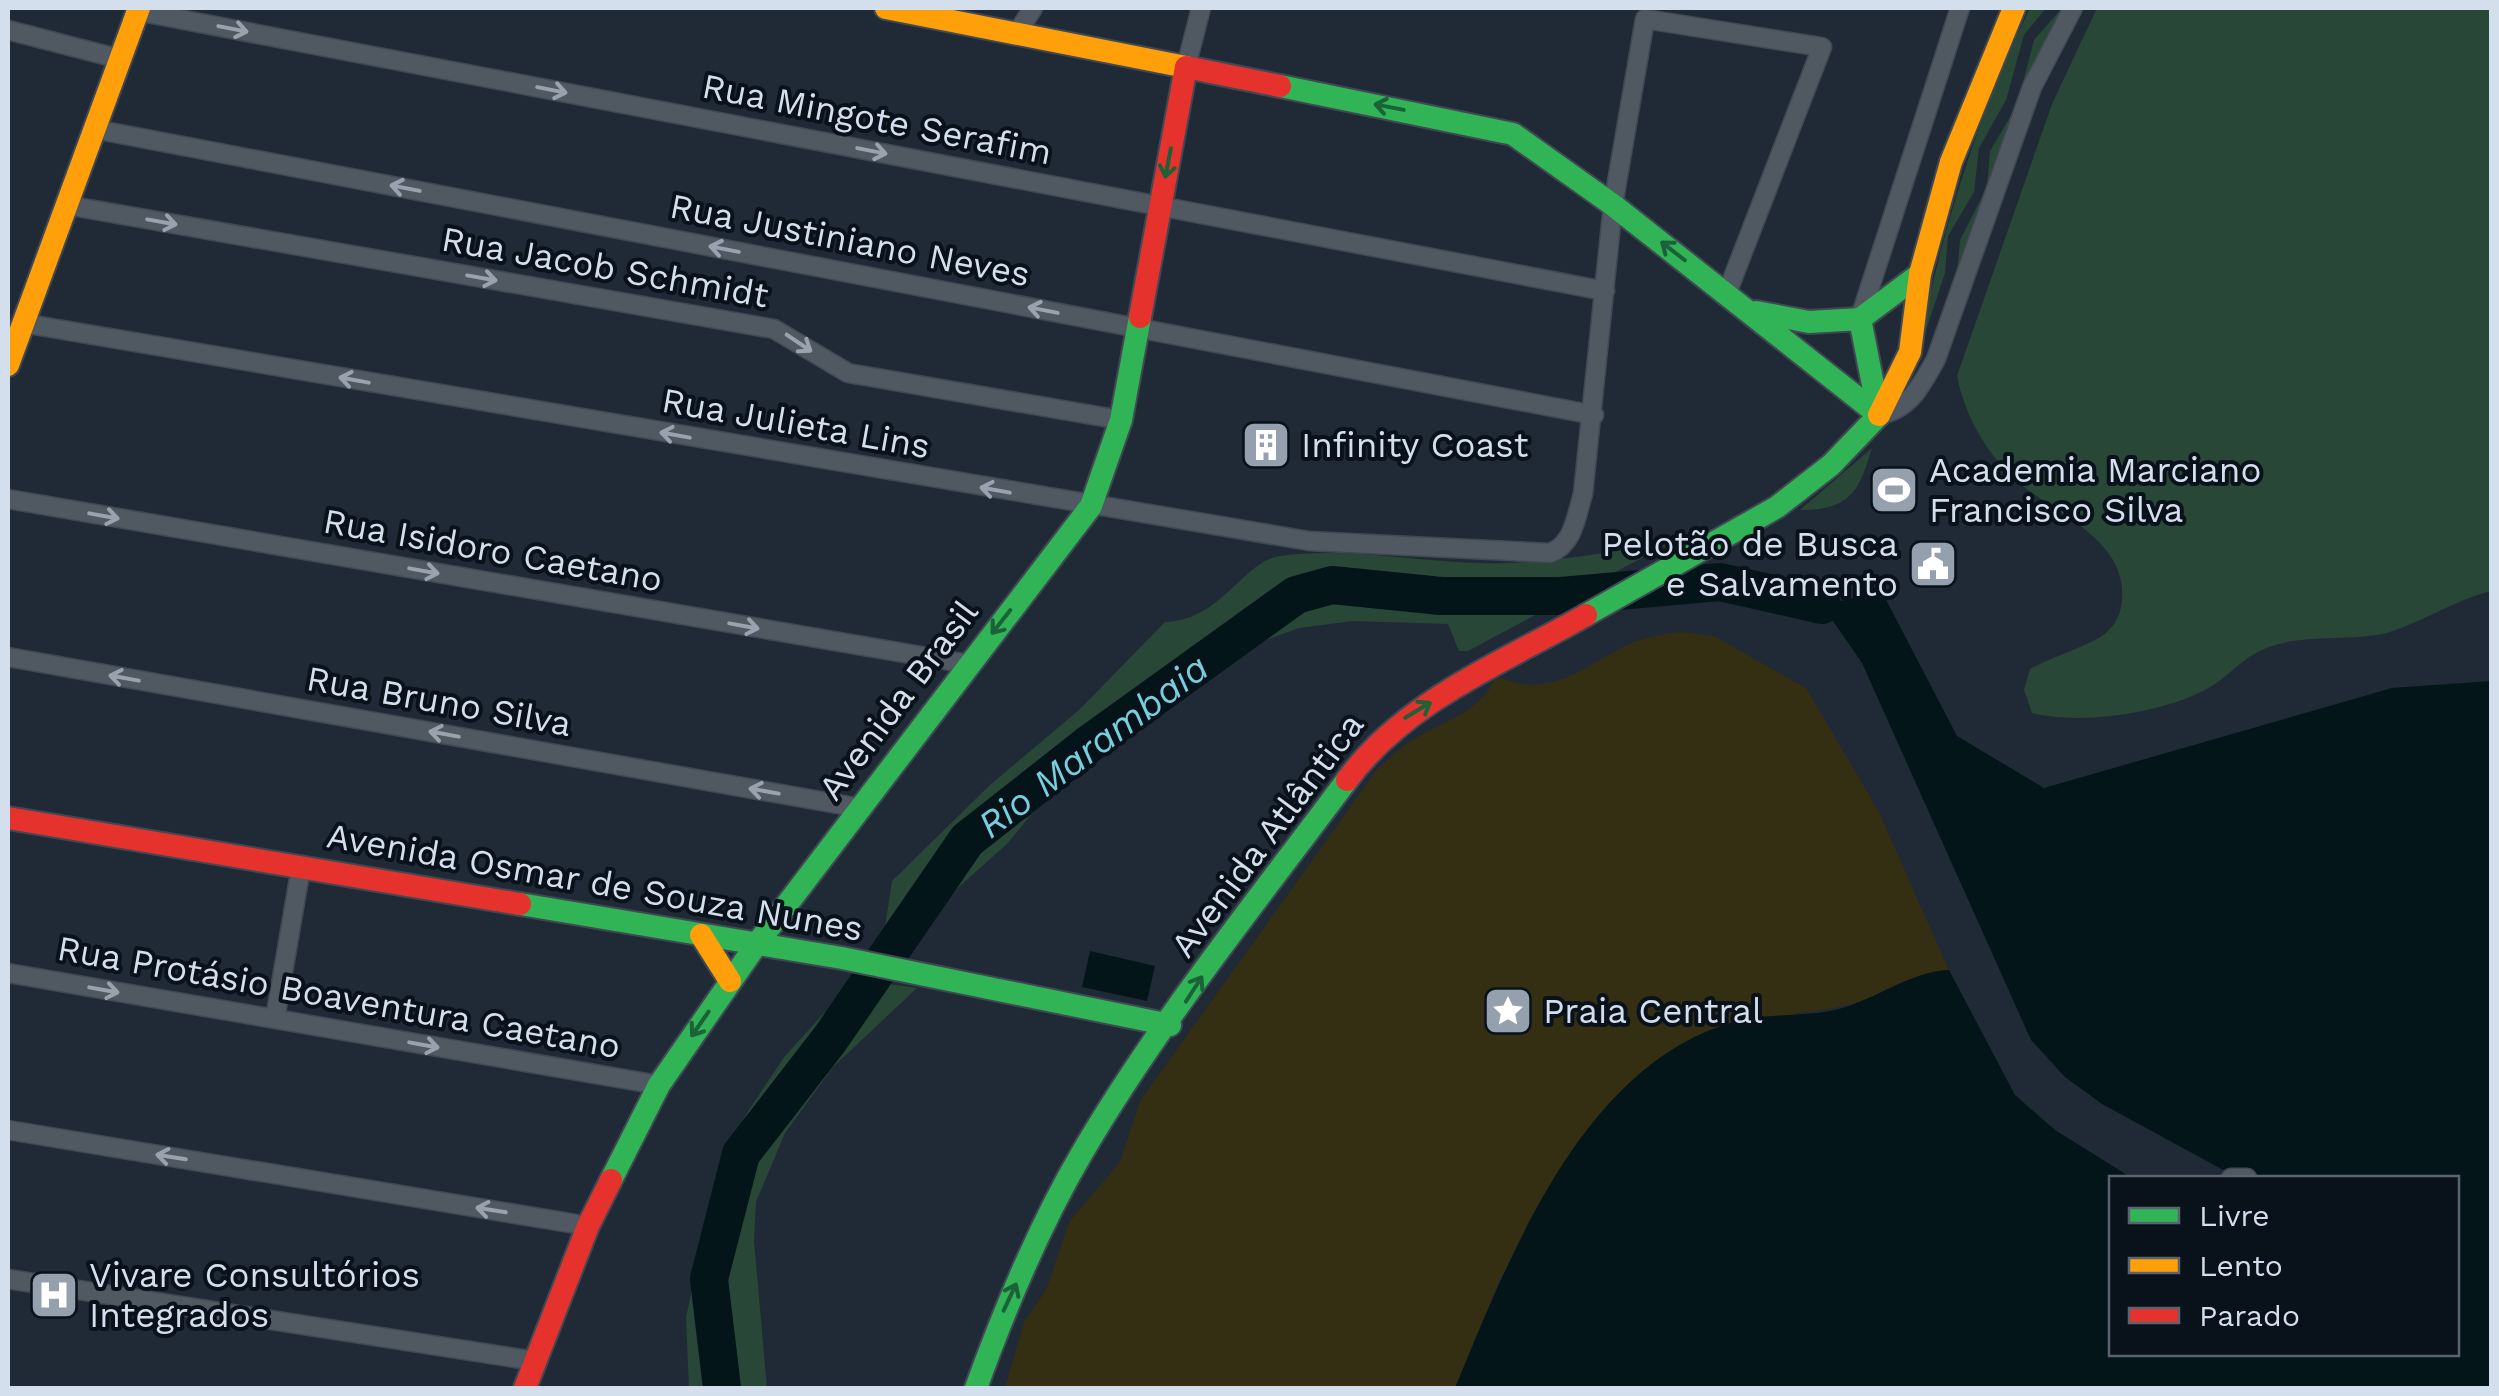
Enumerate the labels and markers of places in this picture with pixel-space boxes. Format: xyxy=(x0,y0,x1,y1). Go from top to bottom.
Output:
building icon: Infinity Coast xyxy=(1240,419,1292,471)
place label: Infinity Coast xyxy=(1301,424,1529,466)
place label: Academia Marciano Francisco Silva xyxy=(1929,449,2262,531)
sports icon: Academia Marciano Francisco Silva xyxy=(1868,464,1920,516)
place label: Pelotão de Busca e Salvamento xyxy=(1602,523,1898,605)
public building icon: Pelotão de Busca e Salvamento xyxy=(1907,538,1959,590)
place icon: Praia Central xyxy=(1482,985,1534,1037)
place label: Praia Central xyxy=(1543,990,1763,1032)
place label: Vivare Consultórios Integrados xyxy=(89,1254,420,1336)
hospital icon: Vivare Consultórios Integrados xyxy=(28,1269,80,1321)

